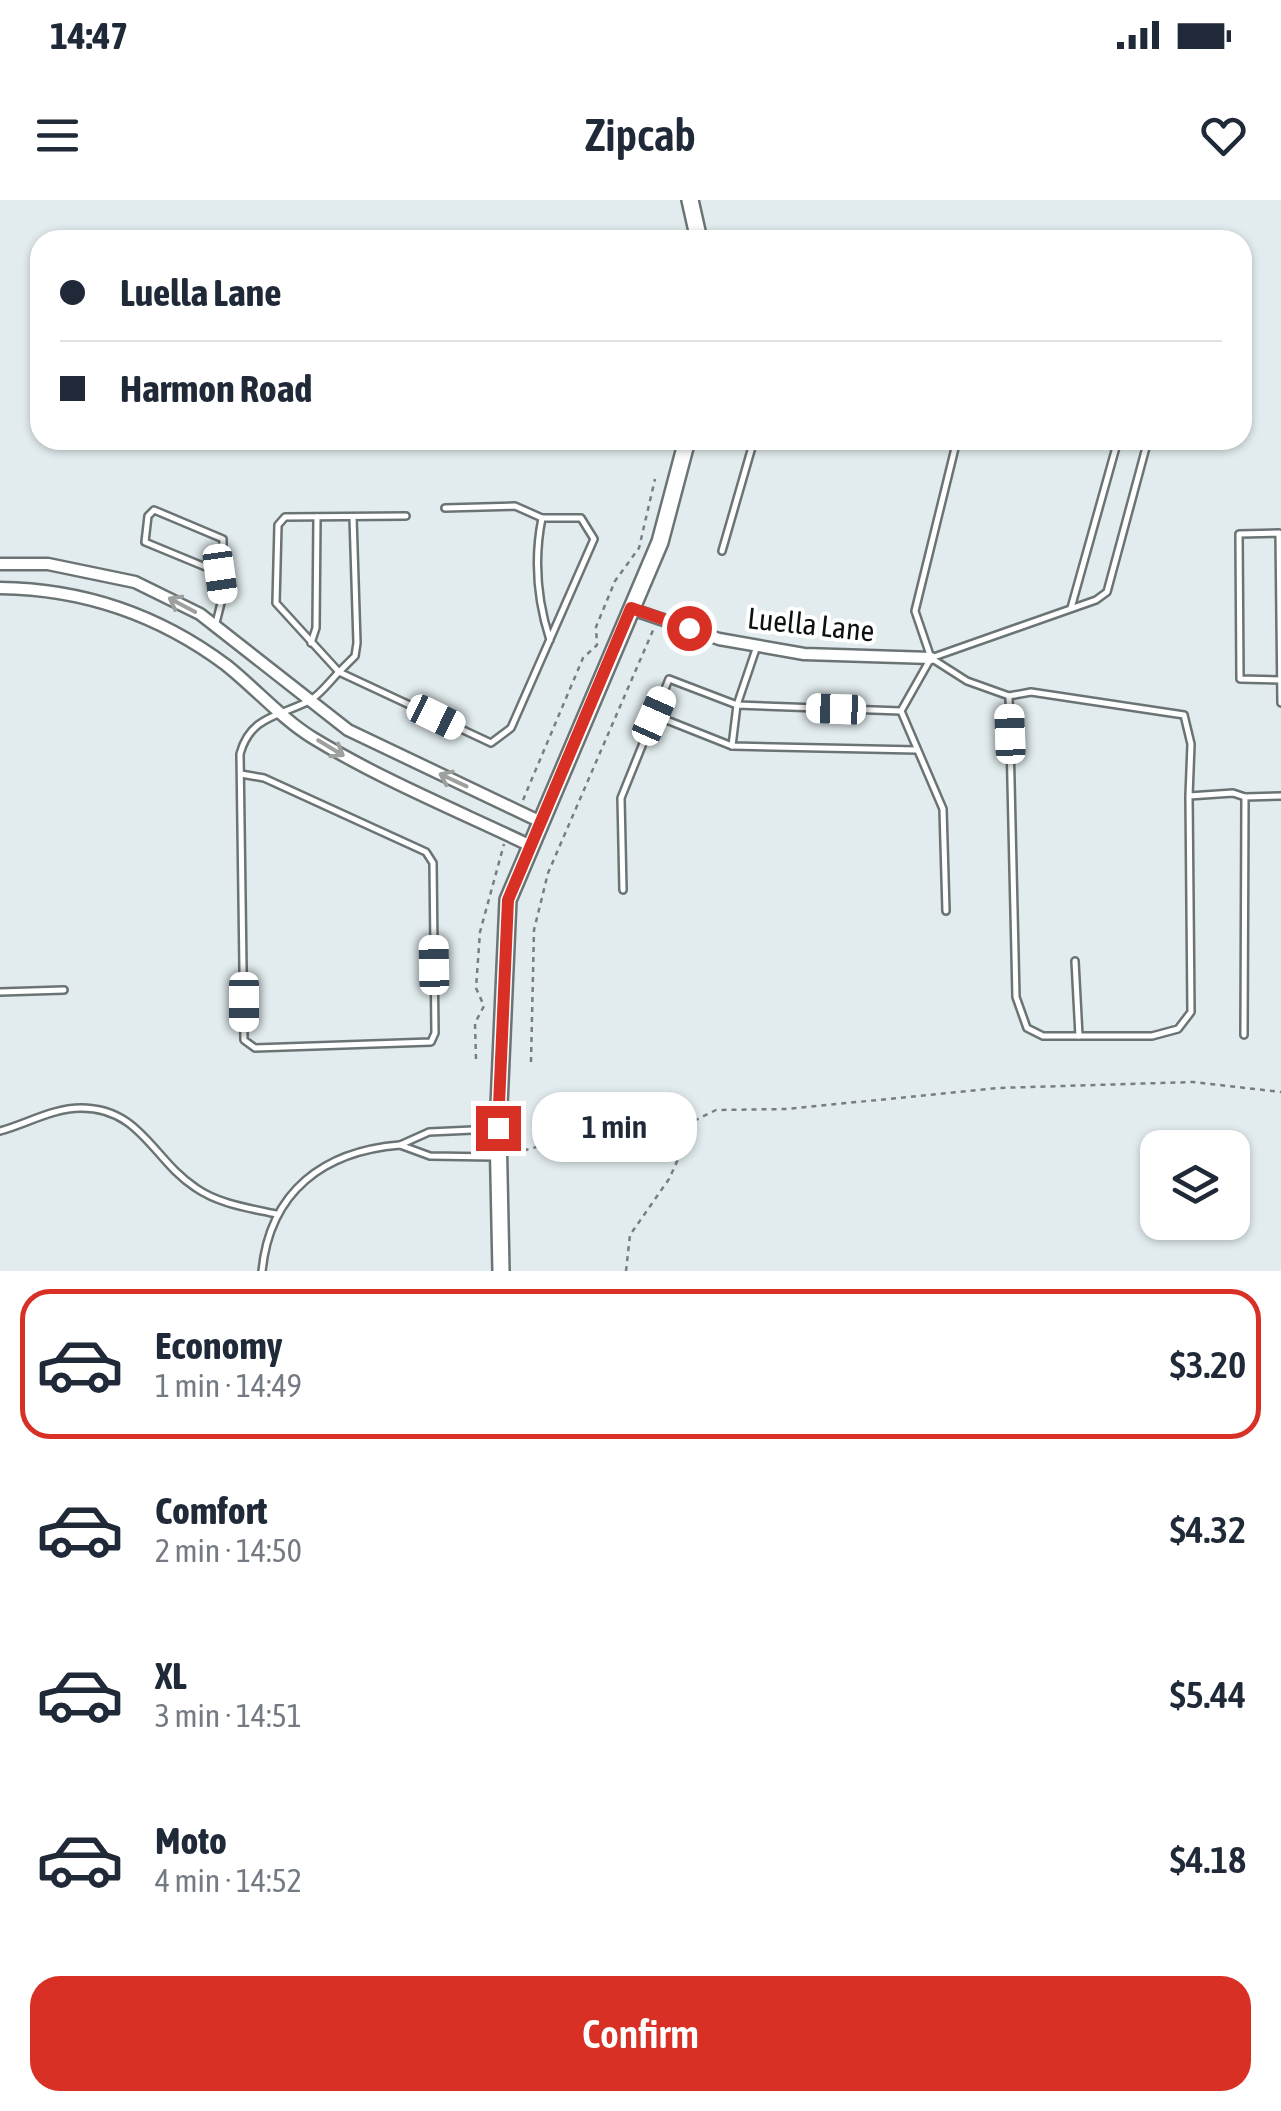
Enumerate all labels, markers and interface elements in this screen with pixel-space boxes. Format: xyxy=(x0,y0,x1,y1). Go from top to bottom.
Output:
text: 14:47 xyxy=(50,14,128,57)
icon: menu xyxy=(30,108,85,163)
icon: heart xyxy=(1196,108,1251,163)
text: Zipcab xyxy=(585,109,696,161)
text: Luella Lane xyxy=(120,271,281,314)
text: Harmon Road xyxy=(120,367,312,410)
car xyxy=(201,542,239,606)
one-way arrow xyxy=(167,595,197,614)
street label: Luella Lane xyxy=(746,600,876,648)
route start xyxy=(667,606,712,651)
car xyxy=(628,682,680,750)
car xyxy=(402,690,470,744)
car xyxy=(805,693,867,725)
car xyxy=(994,703,1026,765)
one-way arrow xyxy=(316,738,345,758)
one-way arrow xyxy=(439,770,469,789)
car xyxy=(418,935,450,995)
car xyxy=(229,972,259,1032)
callout: 1 min xyxy=(533,1093,698,1163)
route end xyxy=(476,1106,521,1151)
text: 1 min xyxy=(582,1108,647,1145)
map controls xyxy=(1140,1130,1250,1240)
button: layers xyxy=(1140,1130,1250,1240)
icon: car xyxy=(35,1319,125,1409)
text: Economy xyxy=(155,1324,282,1367)
text: $3.20 xyxy=(1170,1343,1246,1386)
text: 1 min · 14:49 xyxy=(155,1367,302,1404)
icon: car xyxy=(35,1484,125,1574)
text: Comfort xyxy=(155,1489,267,1532)
text: $4.32 xyxy=(1170,1508,1246,1551)
text: 2 min · 14:50 xyxy=(155,1532,302,1569)
icon: car xyxy=(35,1649,125,1739)
text: XL xyxy=(155,1654,187,1697)
text: $5.44 xyxy=(1170,1673,1246,1716)
text: 3 min · 14:51 xyxy=(155,1697,302,1734)
icon: car xyxy=(35,1814,125,1904)
text: Moto xyxy=(155,1819,227,1862)
text: $4.18 xyxy=(1170,1838,1246,1881)
text: 4 min · 14:52 xyxy=(155,1862,302,1899)
button: Confirm xyxy=(30,1976,1251,2091)

